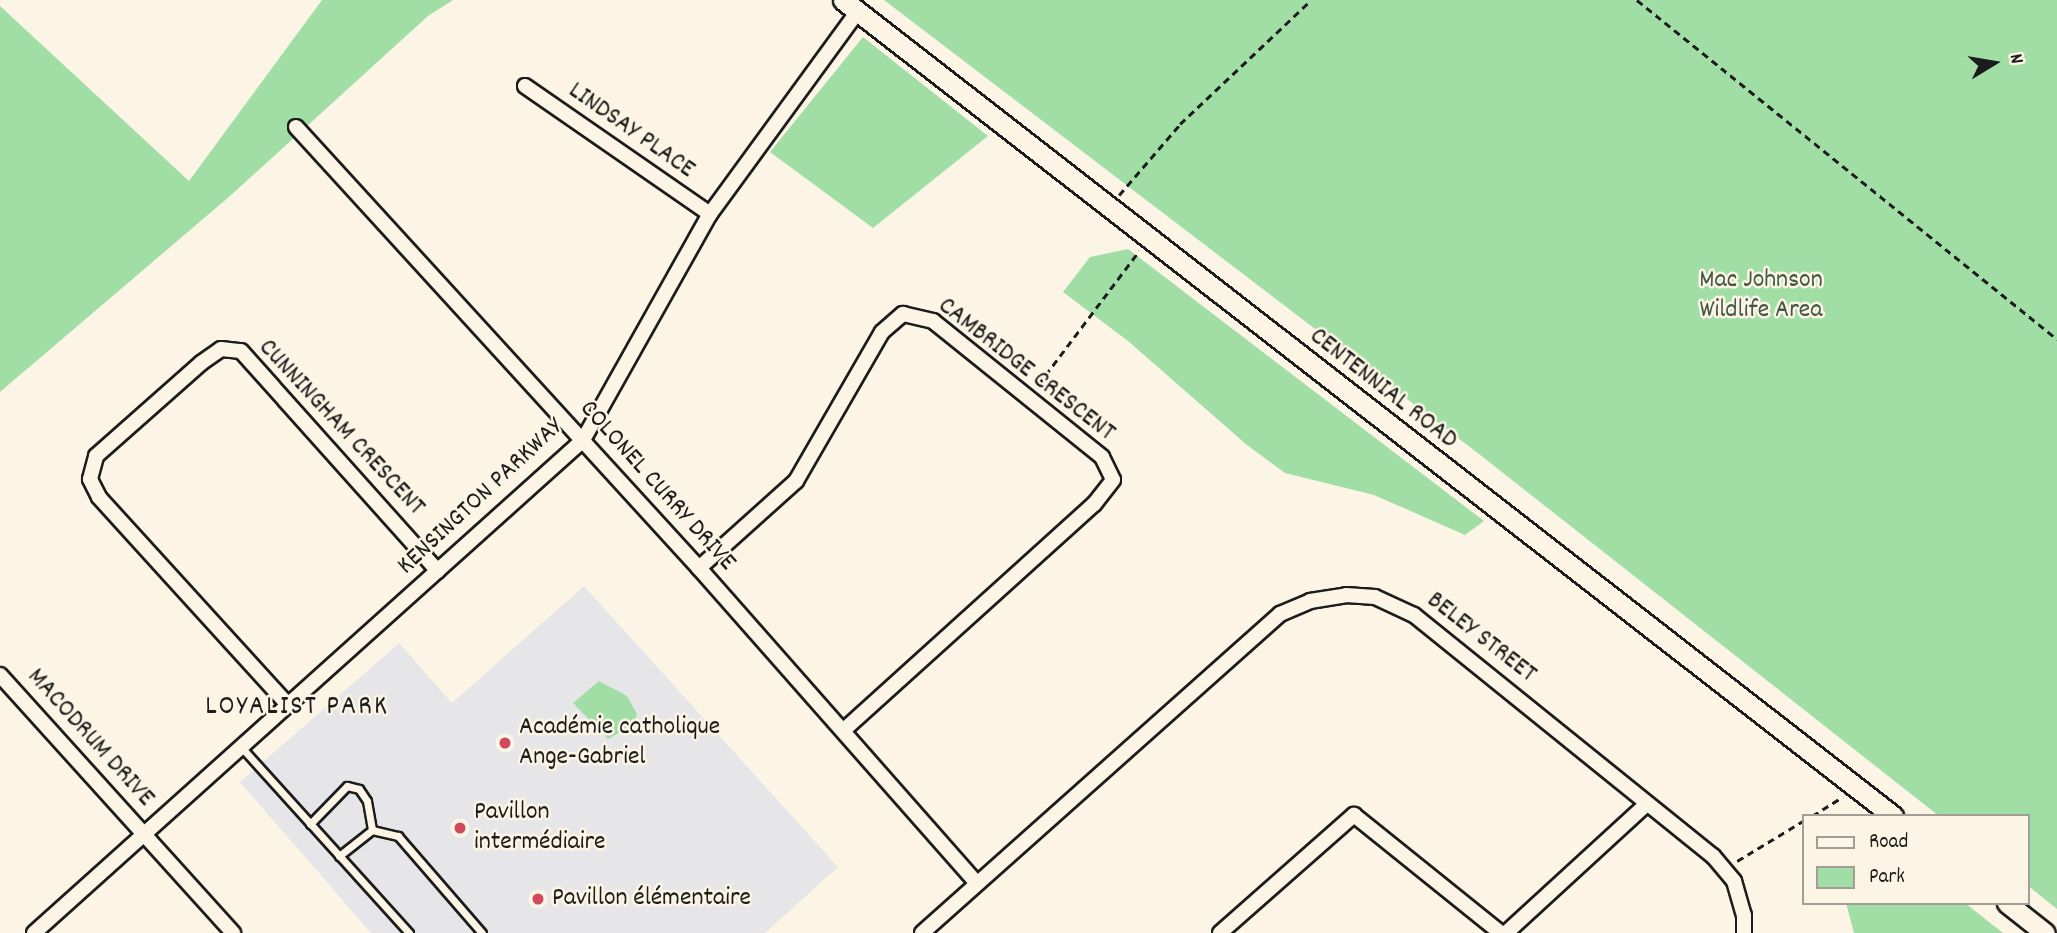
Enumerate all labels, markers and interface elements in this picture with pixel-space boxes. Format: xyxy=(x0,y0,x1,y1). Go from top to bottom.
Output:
north arrow xyxy=(1959,28,2029,98)
text: N xyxy=(2001,52,2029,66)
street label: LINDSAY PLACE xyxy=(562,76,700,186)
park label: Mac Johnson Wildlife Area xyxy=(1699,265,1823,326)
street label: CAMBRIDGE CRESCENT xyxy=(931,291,1121,449)
street label: CENTENNIAL ROAD xyxy=(1303,321,1463,457)
street label: CUNNINGHAM CRESCENT xyxy=(251,333,431,523)
street label: COLONEL CURRY DRIVE xyxy=(572,394,742,578)
street label: KENSINGTON PARKWAY xyxy=(392,412,570,582)
street label: BELEY STREET xyxy=(1420,586,1542,690)
street label: MACODRUM DRIVE xyxy=(20,662,160,814)
district label: LOYALIST PARK xyxy=(207,691,387,725)
place label: Académie catholique Ange-Gabriel xyxy=(519,712,720,774)
marker: Académie catholique Ange-Gabriel xyxy=(497,735,513,751)
place label: Pavillon intermédiaire xyxy=(474,797,606,858)
legend xyxy=(1801,814,2029,905)
marker: Pavillon intermédiaire xyxy=(452,820,468,836)
text: Road xyxy=(1869,828,1908,858)
text: Park xyxy=(1869,863,1905,893)
place label: Pavillon élémentaire xyxy=(552,883,751,915)
marker: Pavillon élémentaire xyxy=(530,891,546,907)

